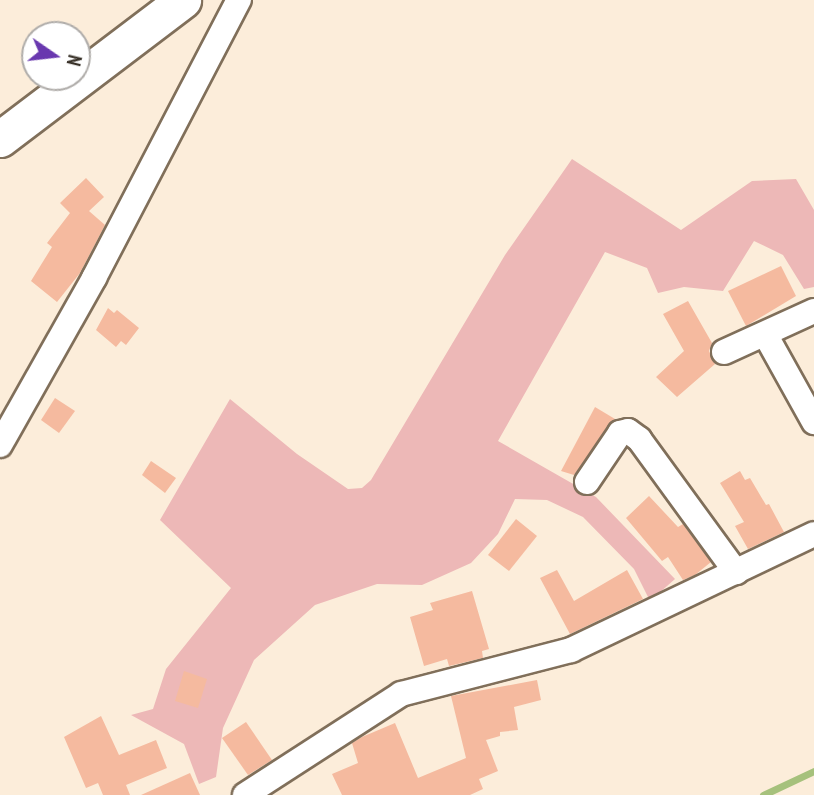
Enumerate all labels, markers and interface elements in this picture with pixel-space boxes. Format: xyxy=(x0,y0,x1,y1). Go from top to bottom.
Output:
north arrow xyxy=(21,21,91,91)
text: N xyxy=(62,53,87,68)

